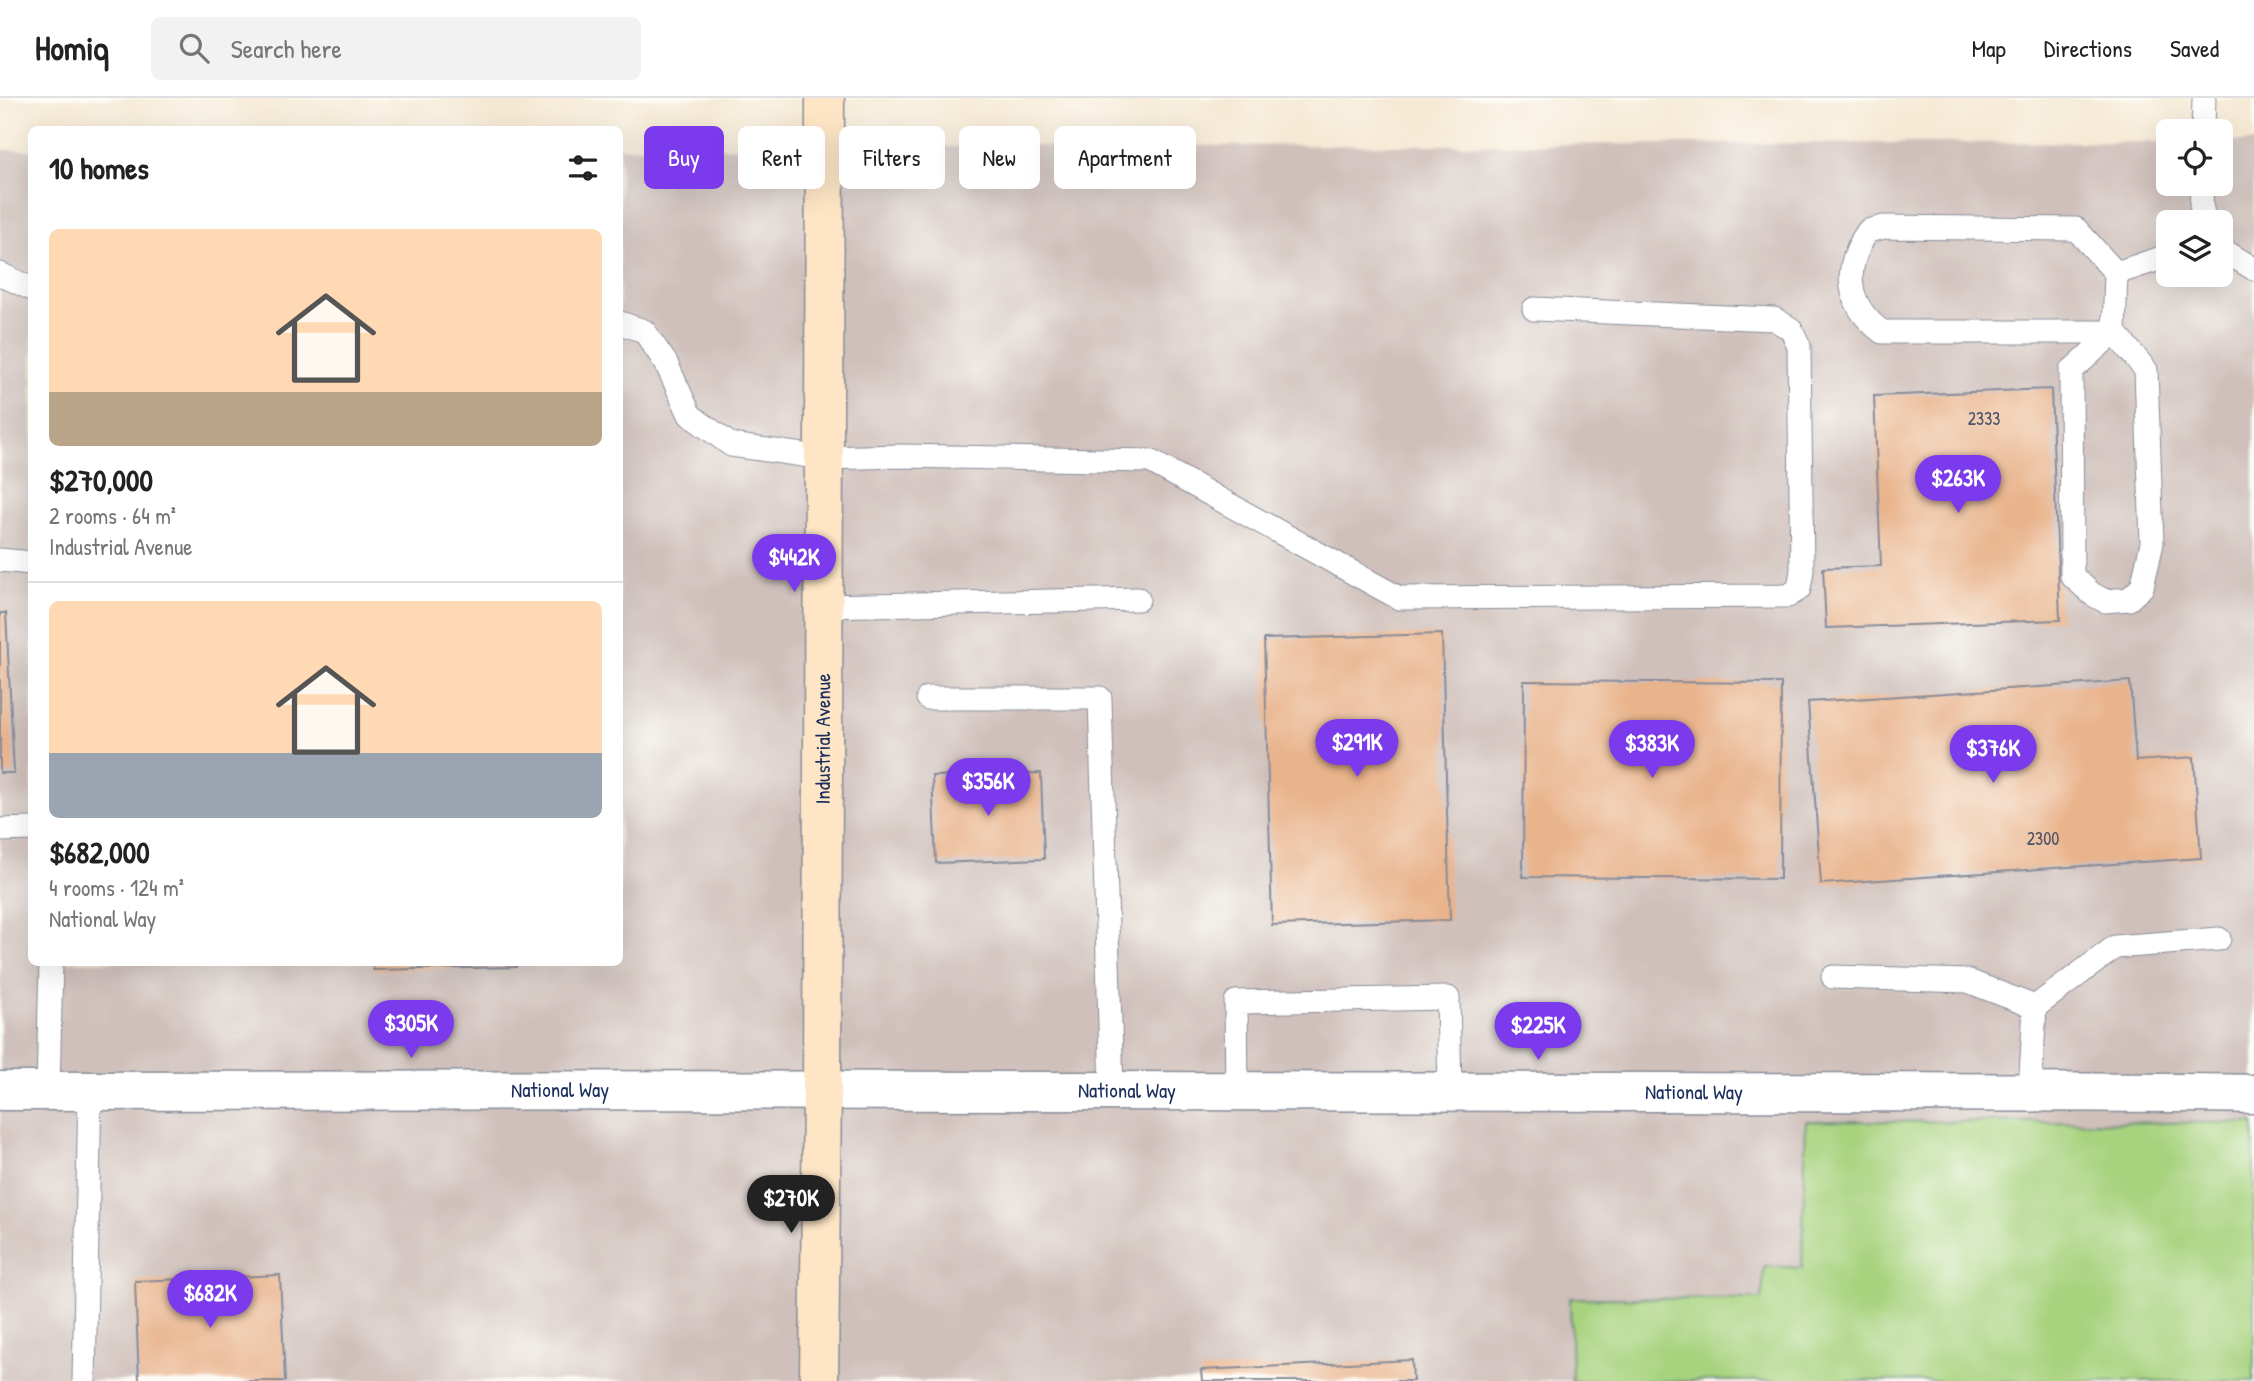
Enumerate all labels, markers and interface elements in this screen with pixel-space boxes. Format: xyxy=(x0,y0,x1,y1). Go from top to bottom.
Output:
search box xyxy=(151,17,641,80)
text: Homiq xyxy=(35,26,109,70)
icon: search xyxy=(175,29,213,67)
text: Search here xyxy=(231,31,342,66)
text: Map xyxy=(1972,32,2006,64)
text: Directions xyxy=(2044,32,2132,64)
text: Saved xyxy=(2170,32,2219,64)
map controls xyxy=(2156,119,2233,287)
button: locate xyxy=(2156,119,2233,196)
chip: Buy xyxy=(644,126,724,189)
chip: Rent xyxy=(738,126,825,189)
chip: Filters xyxy=(839,126,945,189)
chip: New xyxy=(959,126,1040,189)
chip: Apartment xyxy=(1054,126,1196,189)
text: 10 homes xyxy=(49,148,149,188)
icon: filters xyxy=(564,149,602,187)
button: layers xyxy=(2156,210,2233,287)
icon: home xyxy=(263,275,389,401)
house number: 2333 xyxy=(1968,406,2000,431)
pin: $263K xyxy=(1909,456,2007,515)
text: $270,000 xyxy=(49,460,153,500)
text: $263K xyxy=(1931,462,1985,493)
text: 2 rooms · 64 m² xyxy=(49,500,176,531)
text: Industrial Avenue xyxy=(49,531,193,562)
pin: $442K xyxy=(745,534,843,594)
text: $442K xyxy=(768,541,820,572)
icon: home xyxy=(263,647,389,773)
street label: Industrial Avenue xyxy=(808,673,837,805)
pin: $291K xyxy=(1308,720,1406,779)
pin: $383K xyxy=(1603,720,1701,780)
text: $291K xyxy=(1331,726,1383,757)
pin: $376K xyxy=(1944,726,2042,785)
text: $383K xyxy=(1625,727,1679,758)
text: $376K xyxy=(1966,732,2020,763)
pin: $356K xyxy=(939,758,1037,818)
text: $356K xyxy=(962,765,1014,796)
house number: 2300 xyxy=(2027,826,2059,851)
text: $682,000 xyxy=(49,832,150,872)
text: 4 rooms · 124 m² xyxy=(49,872,184,903)
text: National Way xyxy=(49,903,156,934)
pin: $305K xyxy=(362,1000,460,1060)
pin: $225K xyxy=(1489,1002,1587,1062)
text: $305K xyxy=(384,1007,438,1038)
text: $225K xyxy=(1511,1009,1565,1040)
street label: National Way xyxy=(511,1075,609,1104)
street label: National Way xyxy=(1078,1076,1176,1105)
street label: National Way xyxy=(1645,1077,1743,1106)
pin: $270K xyxy=(742,1176,840,1235)
text: $270K xyxy=(763,1182,819,1213)
pin: $682K xyxy=(161,1270,259,1330)
text: $682K xyxy=(183,1277,237,1308)

